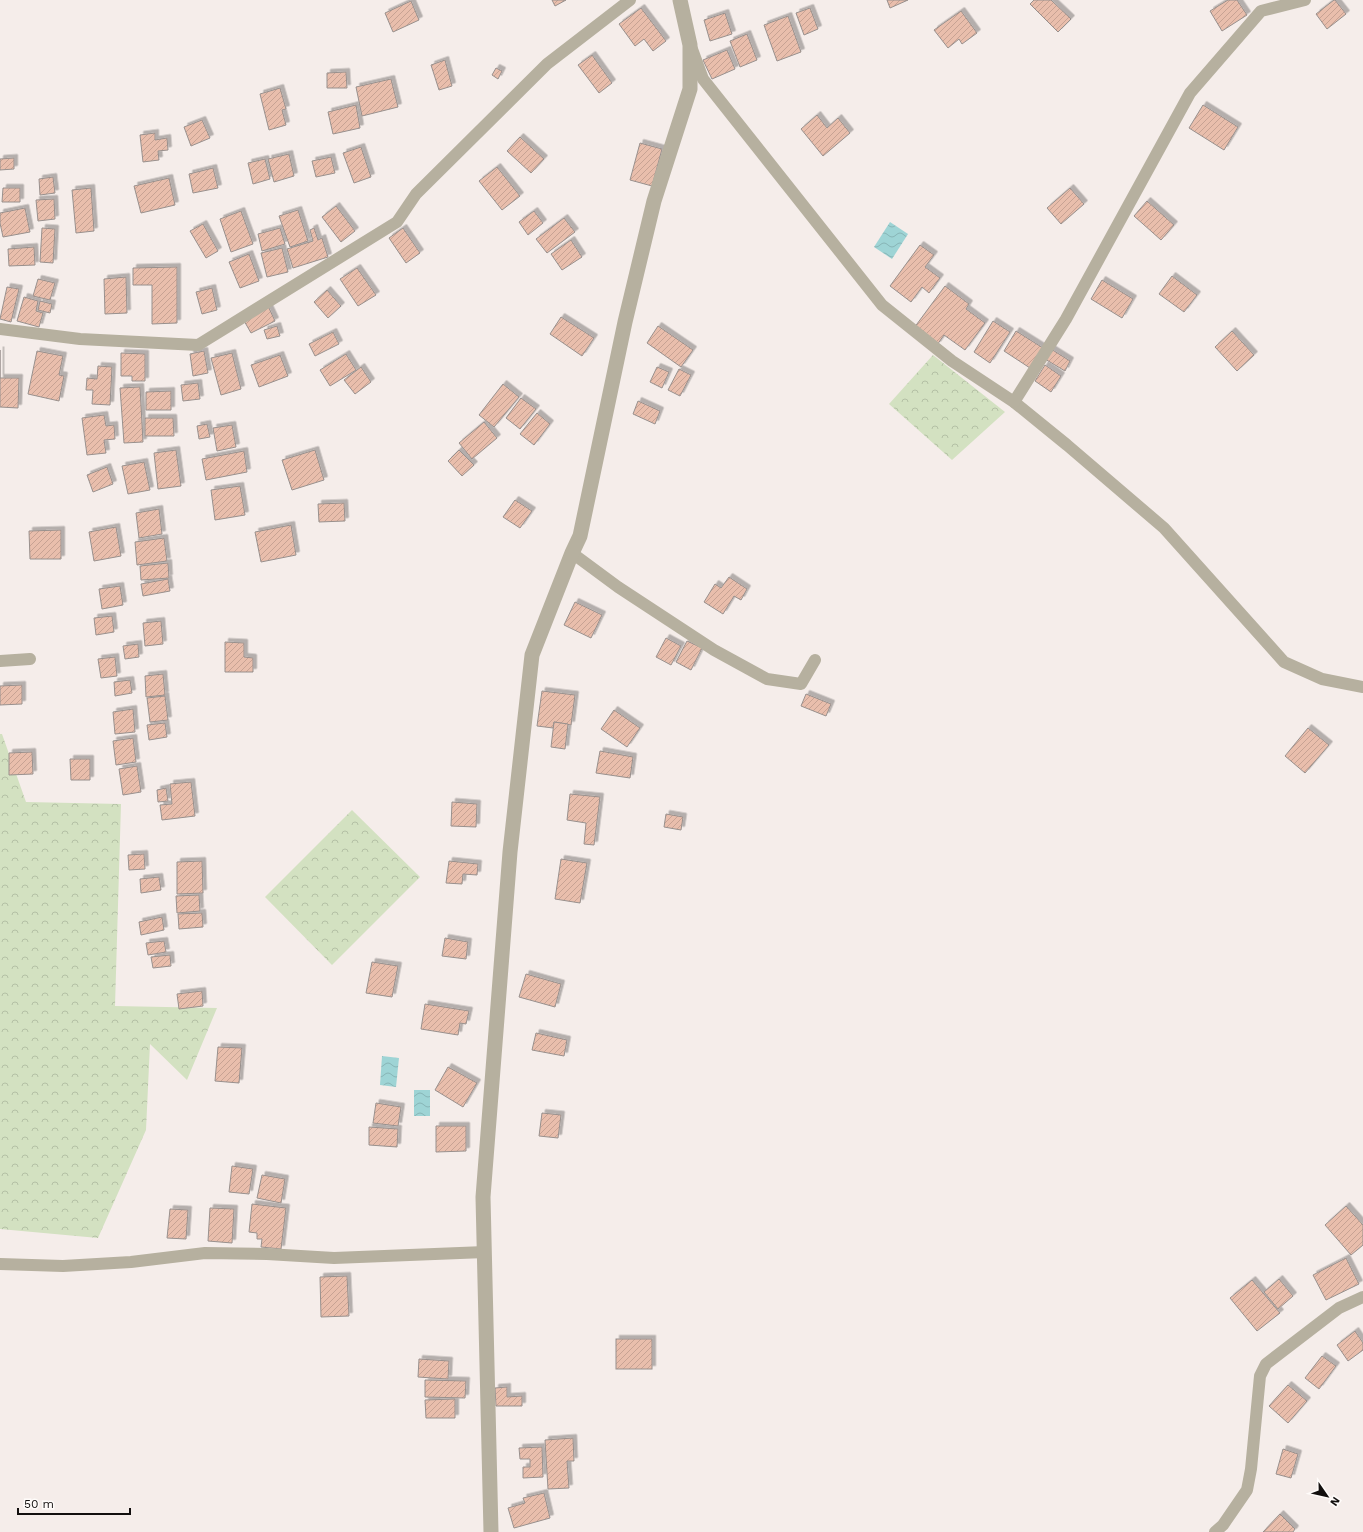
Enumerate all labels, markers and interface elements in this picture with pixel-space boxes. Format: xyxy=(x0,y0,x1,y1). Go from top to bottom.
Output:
north arrow xyxy=(1307,1476,1347,1516)
scale bar xyxy=(18,1490,130,1516)
text: N xyxy=(1327,1494,1343,1508)
text: 50 m xyxy=(24,1497,54,1511)

